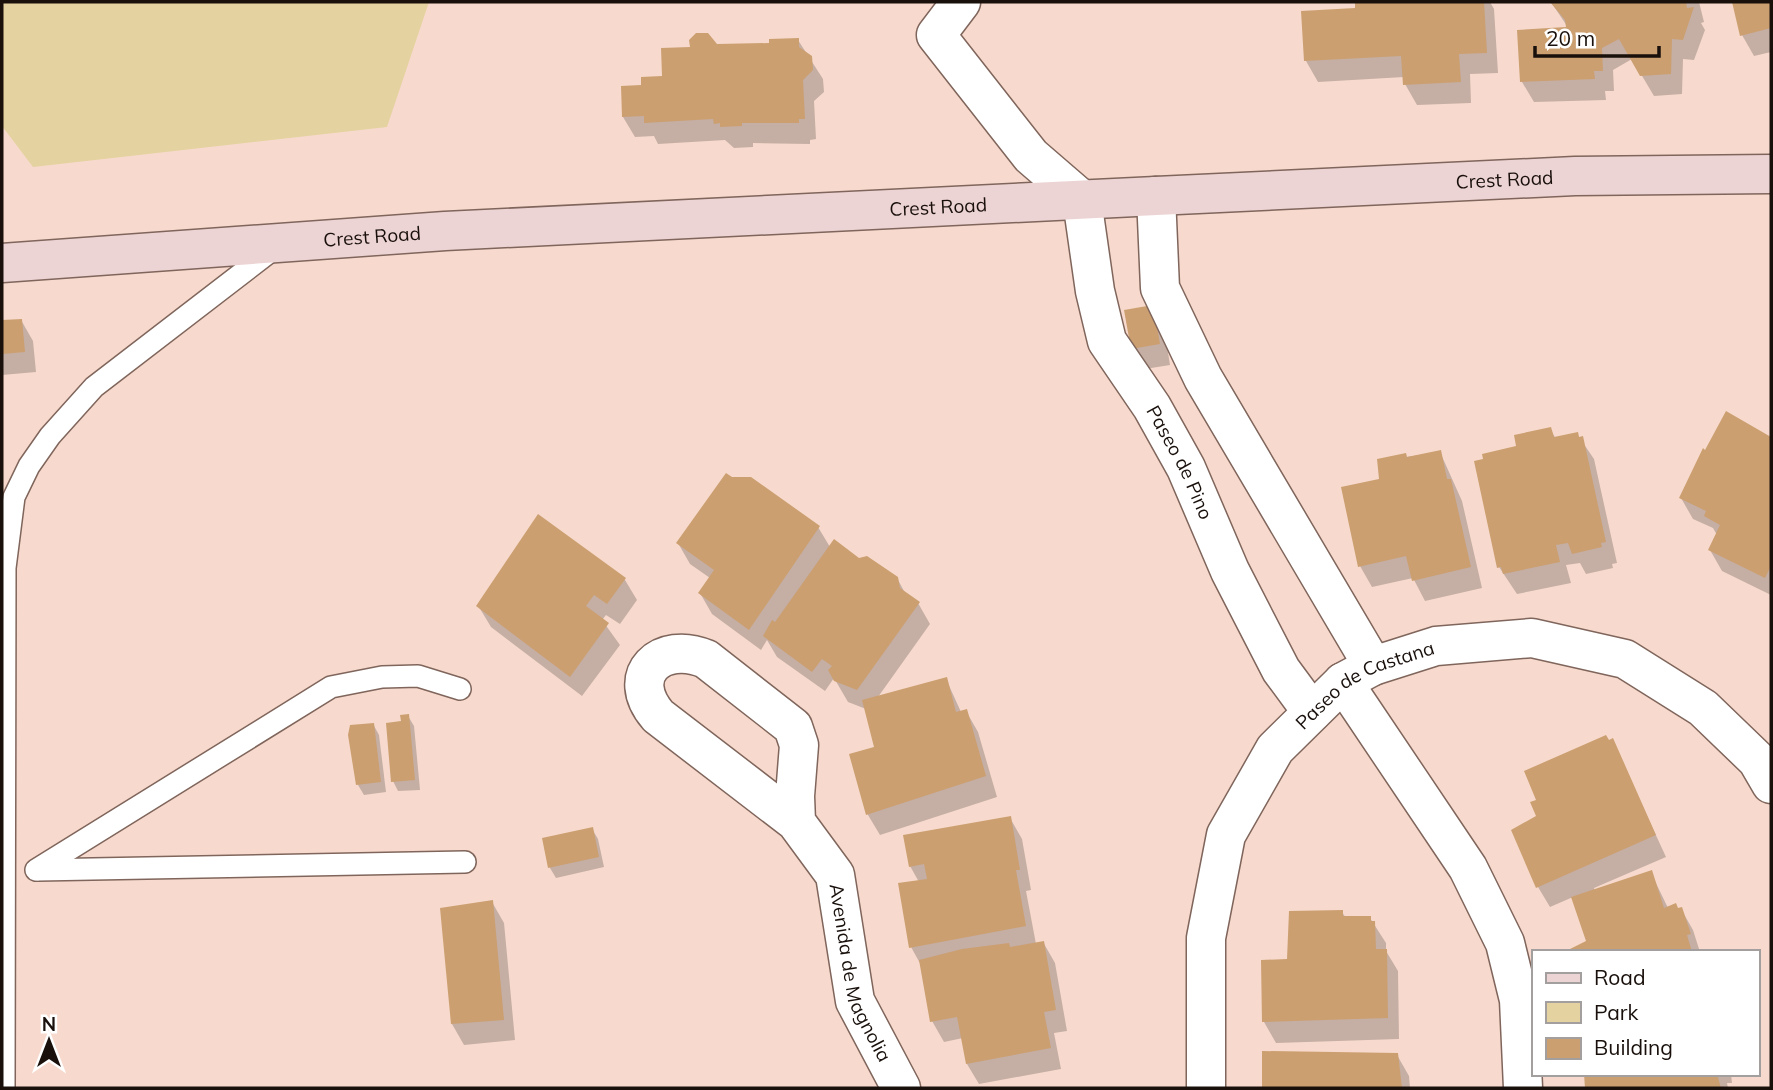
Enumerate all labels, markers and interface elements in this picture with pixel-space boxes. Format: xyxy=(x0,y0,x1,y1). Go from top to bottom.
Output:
scale bar xyxy=(1535,14,1659,58)
text: 20 m xyxy=(1546,25,1595,51)
street label: Crest Road xyxy=(1455,165,1554,194)
street label: Crest Road xyxy=(889,192,988,221)
street label: Crest Road xyxy=(322,221,422,252)
street label: Paseo de Pino xyxy=(1141,401,1218,523)
street label: Paseo de Castana xyxy=(1290,635,1437,734)
street label: Avenida de Magnolia xyxy=(825,882,897,1066)
legend xyxy=(1532,950,1759,1076)
text: Road xyxy=(1594,964,1645,990)
text: Park xyxy=(1594,999,1638,1025)
north arrow xyxy=(14,1006,84,1076)
text: N xyxy=(42,1012,56,1036)
text: Building xyxy=(1594,1034,1673,1060)

